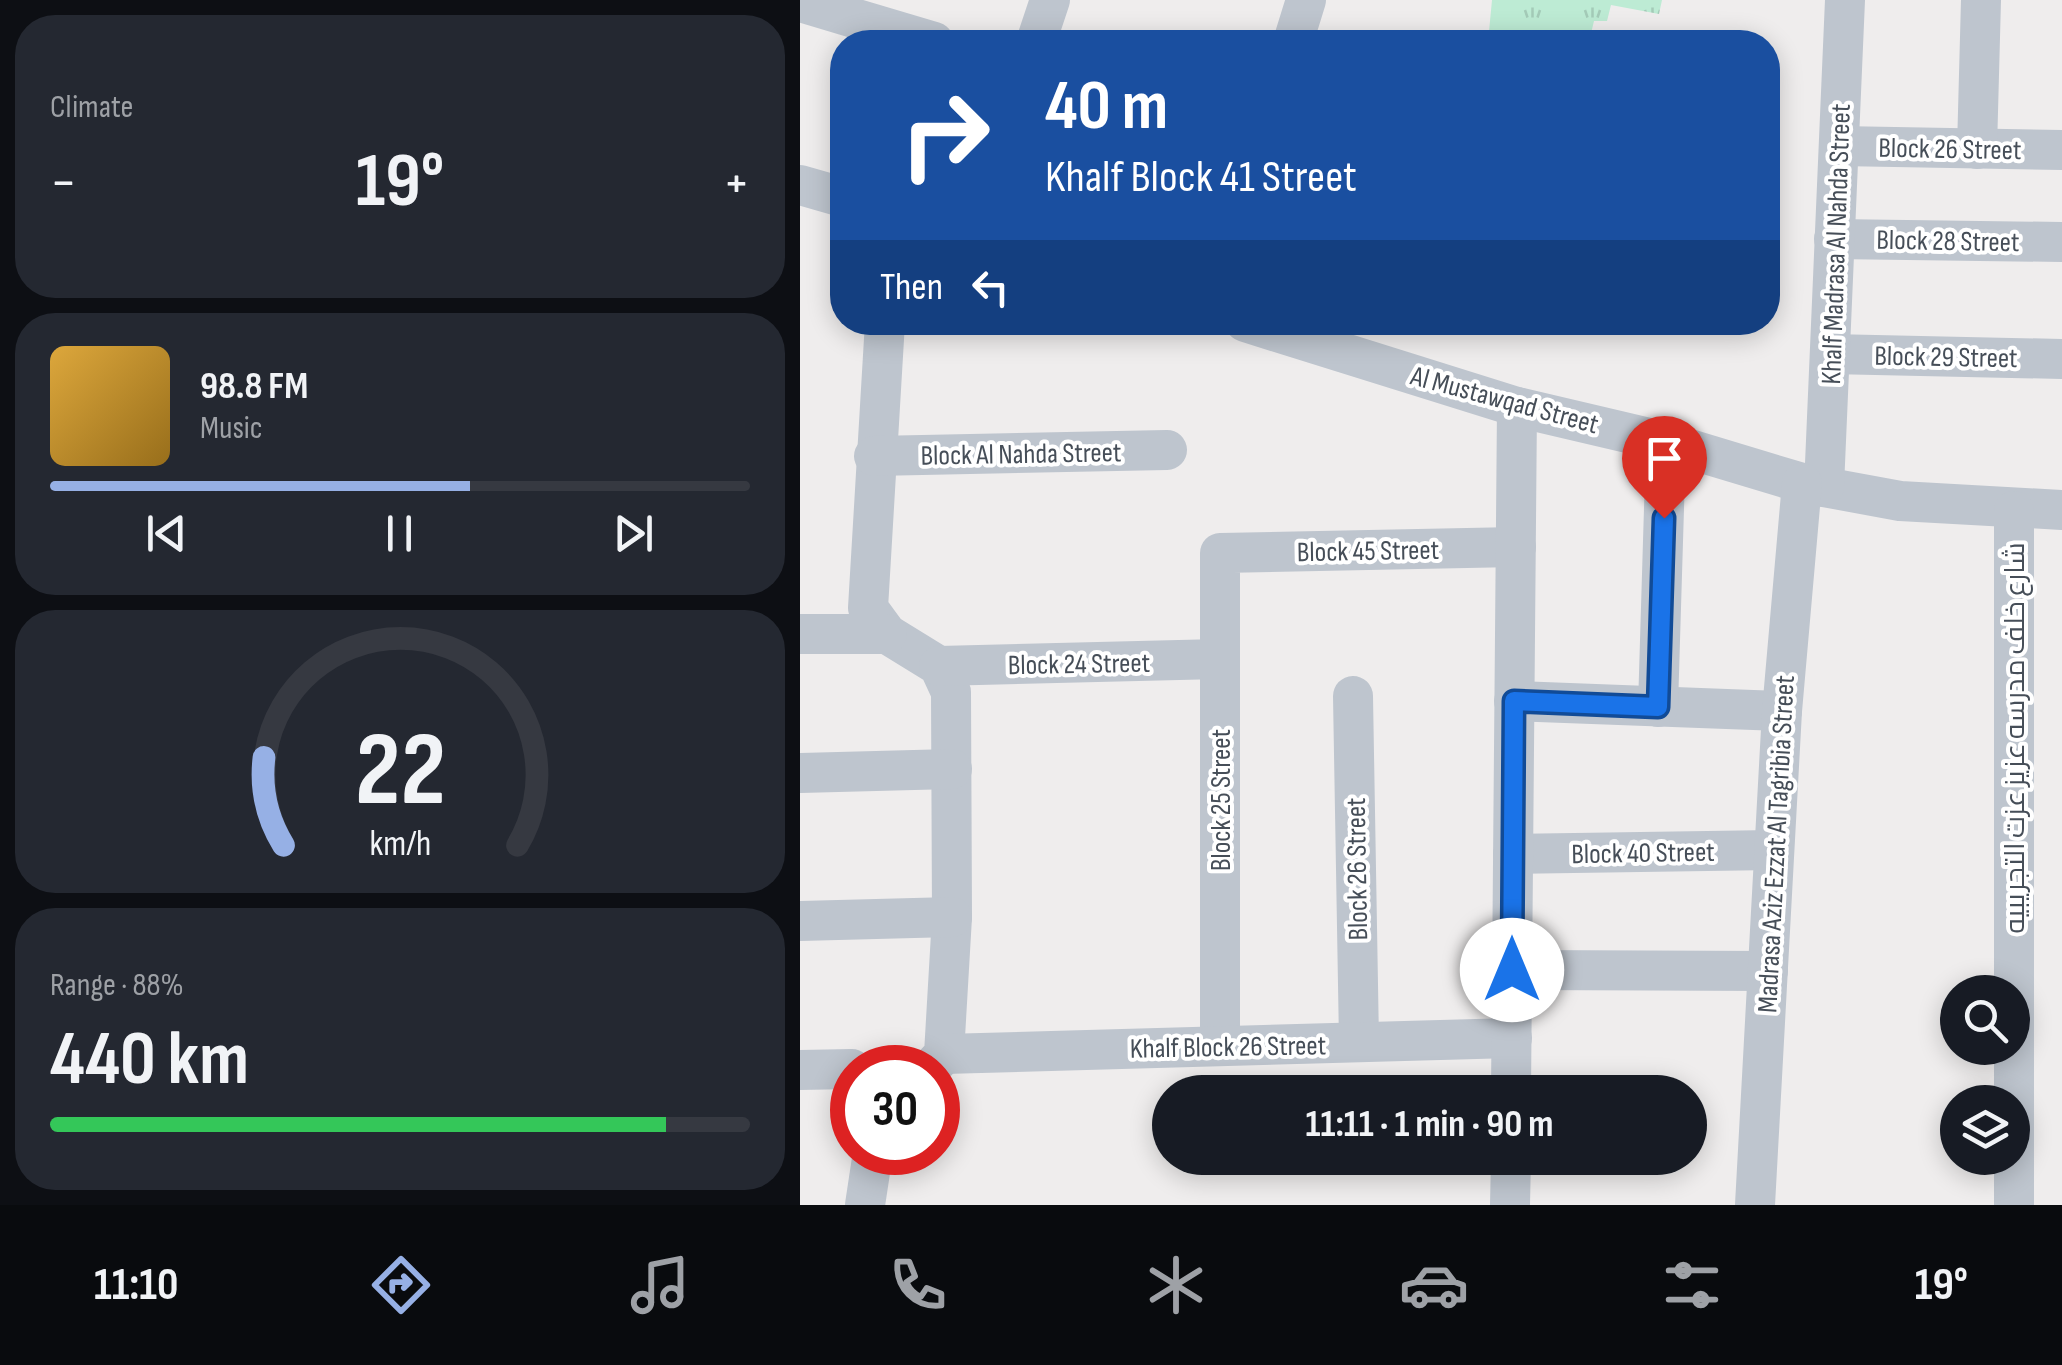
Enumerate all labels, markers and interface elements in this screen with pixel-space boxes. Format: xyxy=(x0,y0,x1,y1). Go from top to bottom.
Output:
text: 40 m xyxy=(1045,65,1168,149)
icon: right xyxy=(880,70,1010,200)
text: Climate xyxy=(50,88,133,127)
street label: Khalf Madrasa Al Nahda Street xyxy=(1815,103,1858,385)
street label: Block 26 Street xyxy=(1878,132,2022,167)
text: 19° xyxy=(356,137,444,228)
text: − xyxy=(50,150,77,217)
text: + xyxy=(723,150,750,217)
text: Khalf Block 41 Street xyxy=(1045,150,1357,205)
street label: Block 28 Street xyxy=(1876,224,2020,259)
icon: left xyxy=(963,260,1018,315)
text: Then xyxy=(880,265,943,310)
street label: Block 29 Street xyxy=(1874,340,2018,375)
street label: Al Mustawqad Street xyxy=(1406,359,1602,441)
text: 98.8 FM xyxy=(200,364,308,409)
text: Music xyxy=(200,409,263,448)
pin xyxy=(1622,416,1707,519)
icon: arrive xyxy=(1637,431,1692,486)
street label: Block Al Nahda Street xyxy=(920,436,1122,473)
icon: previous xyxy=(139,506,194,561)
icon: pause xyxy=(372,506,427,561)
icon: next xyxy=(606,506,661,561)
street label: Block 45 Street xyxy=(1297,534,1439,569)
street label: شارع خلف مدرسه عزيز عزت التجريبيه xyxy=(1999,542,2033,934)
street label: Block 24 Street xyxy=(1008,647,1150,682)
street label: Madrasa Aziz Ezzat Al Tagribia Street xyxy=(1751,675,1802,1014)
text: 22 xyxy=(354,709,446,834)
street label: Block 25 Street xyxy=(1205,729,1238,871)
street label: Block 26 Street xyxy=(1340,797,1375,941)
text: km/h xyxy=(369,823,431,866)
street label: Block 40 Street xyxy=(1571,836,1715,871)
position arrow xyxy=(1460,918,1564,1022)
text: Range · 88% xyxy=(50,966,184,1005)
map controls xyxy=(1940,975,2030,1175)
button: search xyxy=(1940,975,2030,1065)
text: 440 km xyxy=(50,1015,249,1106)
street label: Khalf Block 26 Street xyxy=(1130,1029,1326,1066)
speed limit sign: 30 xyxy=(830,1045,960,1175)
button: layers xyxy=(1940,1085,2030,1175)
text: 11:11 · 1 min · 90 m xyxy=(1306,1102,1553,1147)
icon: directions xyxy=(366,1250,436,1320)
icon: music xyxy=(625,1250,695,1320)
icon: phone xyxy=(883,1250,953,1320)
icon: climate xyxy=(1141,1250,1211,1320)
icon: car xyxy=(1399,1250,1469,1320)
icon: filters xyxy=(1657,1250,1727,1320)
text: 11:10 xyxy=(94,1258,178,1313)
text: 19° xyxy=(1915,1258,1968,1313)

